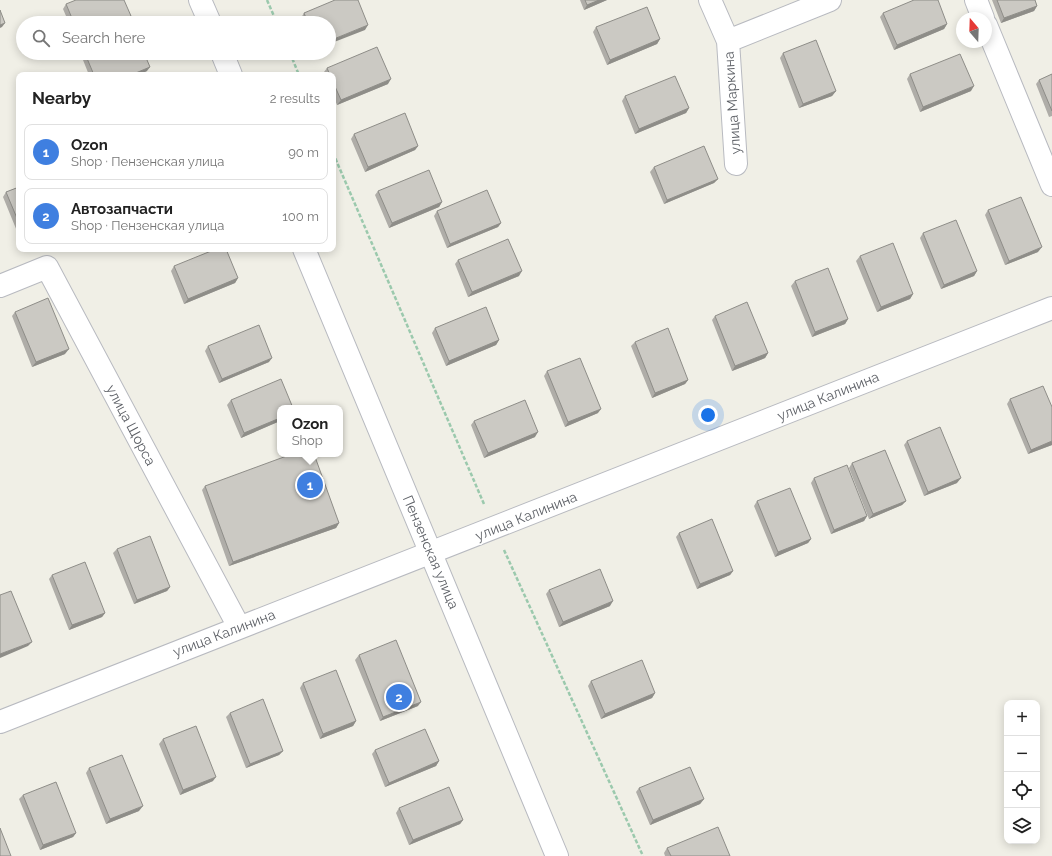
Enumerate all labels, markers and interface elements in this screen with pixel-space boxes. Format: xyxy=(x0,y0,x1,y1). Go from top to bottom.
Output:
north arrow xyxy=(956,12,992,48)
search box xyxy=(16,16,336,60)
icon: search xyxy=(30,27,52,49)
text: Search here xyxy=(62,29,145,47)
street label: улица Маркина xyxy=(720,51,744,155)
text: Nearby xyxy=(32,88,91,108)
text: 2 results xyxy=(270,91,320,106)
text: Ozon xyxy=(71,136,108,154)
text: 1 xyxy=(43,145,49,160)
text: 90 m xyxy=(288,145,319,160)
text: Shop · Пензенская улица xyxy=(71,154,224,169)
text: Автозапчасти xyxy=(71,200,173,218)
text: 2 xyxy=(42,209,50,224)
text: 100 m xyxy=(282,209,319,224)
text: Shop · Пензенская улица xyxy=(71,218,224,233)
street label: улица Калинина xyxy=(775,368,881,424)
street label: улица Щорса xyxy=(103,382,159,468)
popup xyxy=(277,405,343,457)
your location xyxy=(698,405,718,425)
text: Ozon xyxy=(292,415,328,433)
text: Shop xyxy=(292,433,323,448)
pin: 1 xyxy=(297,470,323,500)
street label: улица Калинина xyxy=(473,488,579,544)
street label: Пензенская улица xyxy=(400,493,462,611)
street label: улица Калинина xyxy=(171,606,277,660)
pin: 2 xyxy=(386,682,412,712)
map controls xyxy=(1004,700,1040,844)
button: + xyxy=(1004,700,1040,736)
button: − xyxy=(1004,736,1040,772)
button: locate xyxy=(1004,772,1040,808)
button: layers xyxy=(1004,808,1040,844)

